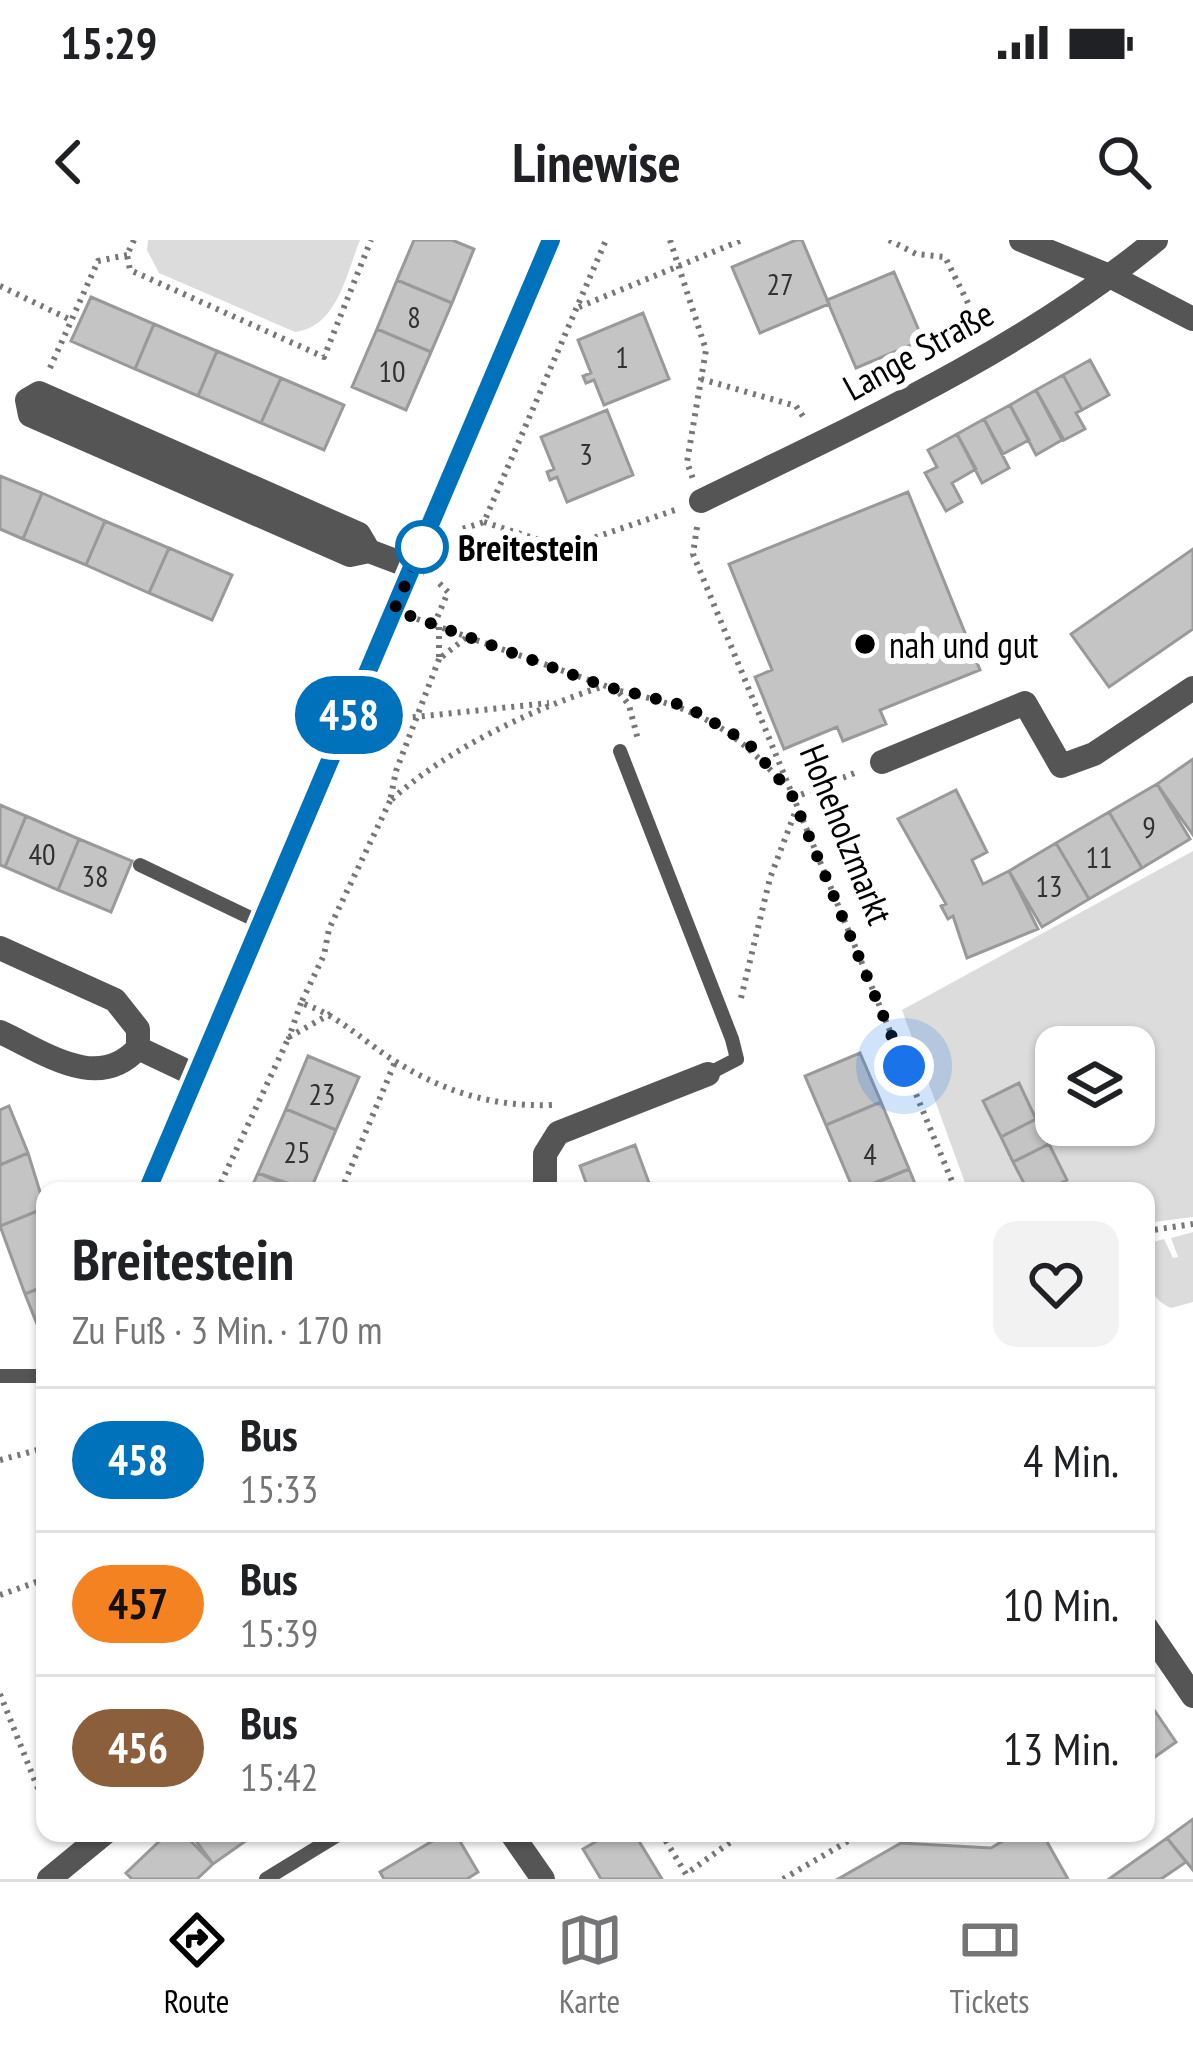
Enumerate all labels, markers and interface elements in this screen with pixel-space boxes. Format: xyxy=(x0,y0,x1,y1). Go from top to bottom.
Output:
text: 15:29 xyxy=(60,13,157,71)
text: Linewise xyxy=(512,127,681,197)
icon: back xyxy=(36,129,102,195)
icon: search xyxy=(1091,129,1157,195)
house number: 27 xyxy=(767,264,794,303)
street label: Lange Straße xyxy=(835,290,1001,410)
house number: 8 xyxy=(407,297,421,336)
house number: 1 xyxy=(615,337,629,376)
house number: 10 xyxy=(379,351,406,390)
house number: 3 xyxy=(579,434,593,473)
marker: Breitestein xyxy=(397,522,447,572)
place label: Breitestein xyxy=(458,524,598,571)
place label: nah und gut xyxy=(889,621,1039,668)
marker: nah und gut xyxy=(852,631,878,657)
line badge: 458 xyxy=(280,676,418,754)
text: 458 xyxy=(319,687,379,742)
street label: Hoheholzmarkt xyxy=(790,737,904,931)
house number: 9 xyxy=(1142,807,1156,846)
house number: 40 xyxy=(29,834,56,873)
house number: 11 xyxy=(1086,837,1113,876)
house number: 38 xyxy=(82,856,109,895)
house number: 13 xyxy=(1036,866,1063,905)
map controls xyxy=(1035,1026,1155,1146)
button: layers xyxy=(1035,1026,1155,1146)
your location xyxy=(874,1036,934,1096)
house number: 23 xyxy=(309,1074,336,1113)
house number: 25 xyxy=(284,1132,311,1171)
house number: 4 xyxy=(863,1134,877,1173)
button: heart xyxy=(993,1221,1119,1347)
text: Breitestein xyxy=(72,1222,294,1296)
text: Zu Fuß · 3 Min. · 170 m xyxy=(72,1304,382,1355)
text: Bus xyxy=(240,1405,298,1463)
text: 4 Min. xyxy=(1023,1431,1119,1489)
text: 458 xyxy=(108,1432,168,1487)
text: 15:33 xyxy=(240,1463,318,1514)
text: Bus xyxy=(240,1549,298,1607)
text: 10 Min. xyxy=(1003,1575,1119,1633)
text: 457 xyxy=(108,1576,168,1631)
text: 15:39 xyxy=(240,1607,318,1658)
text: Bus xyxy=(240,1693,298,1751)
text: 13 Min. xyxy=(1003,1719,1119,1777)
text: 456 xyxy=(108,1720,168,1775)
text: 15:42 xyxy=(240,1751,318,1802)
tab: Route xyxy=(164,1907,230,2022)
tab: Karte xyxy=(557,1907,623,2022)
tab: Tickets xyxy=(950,1907,1030,2022)

